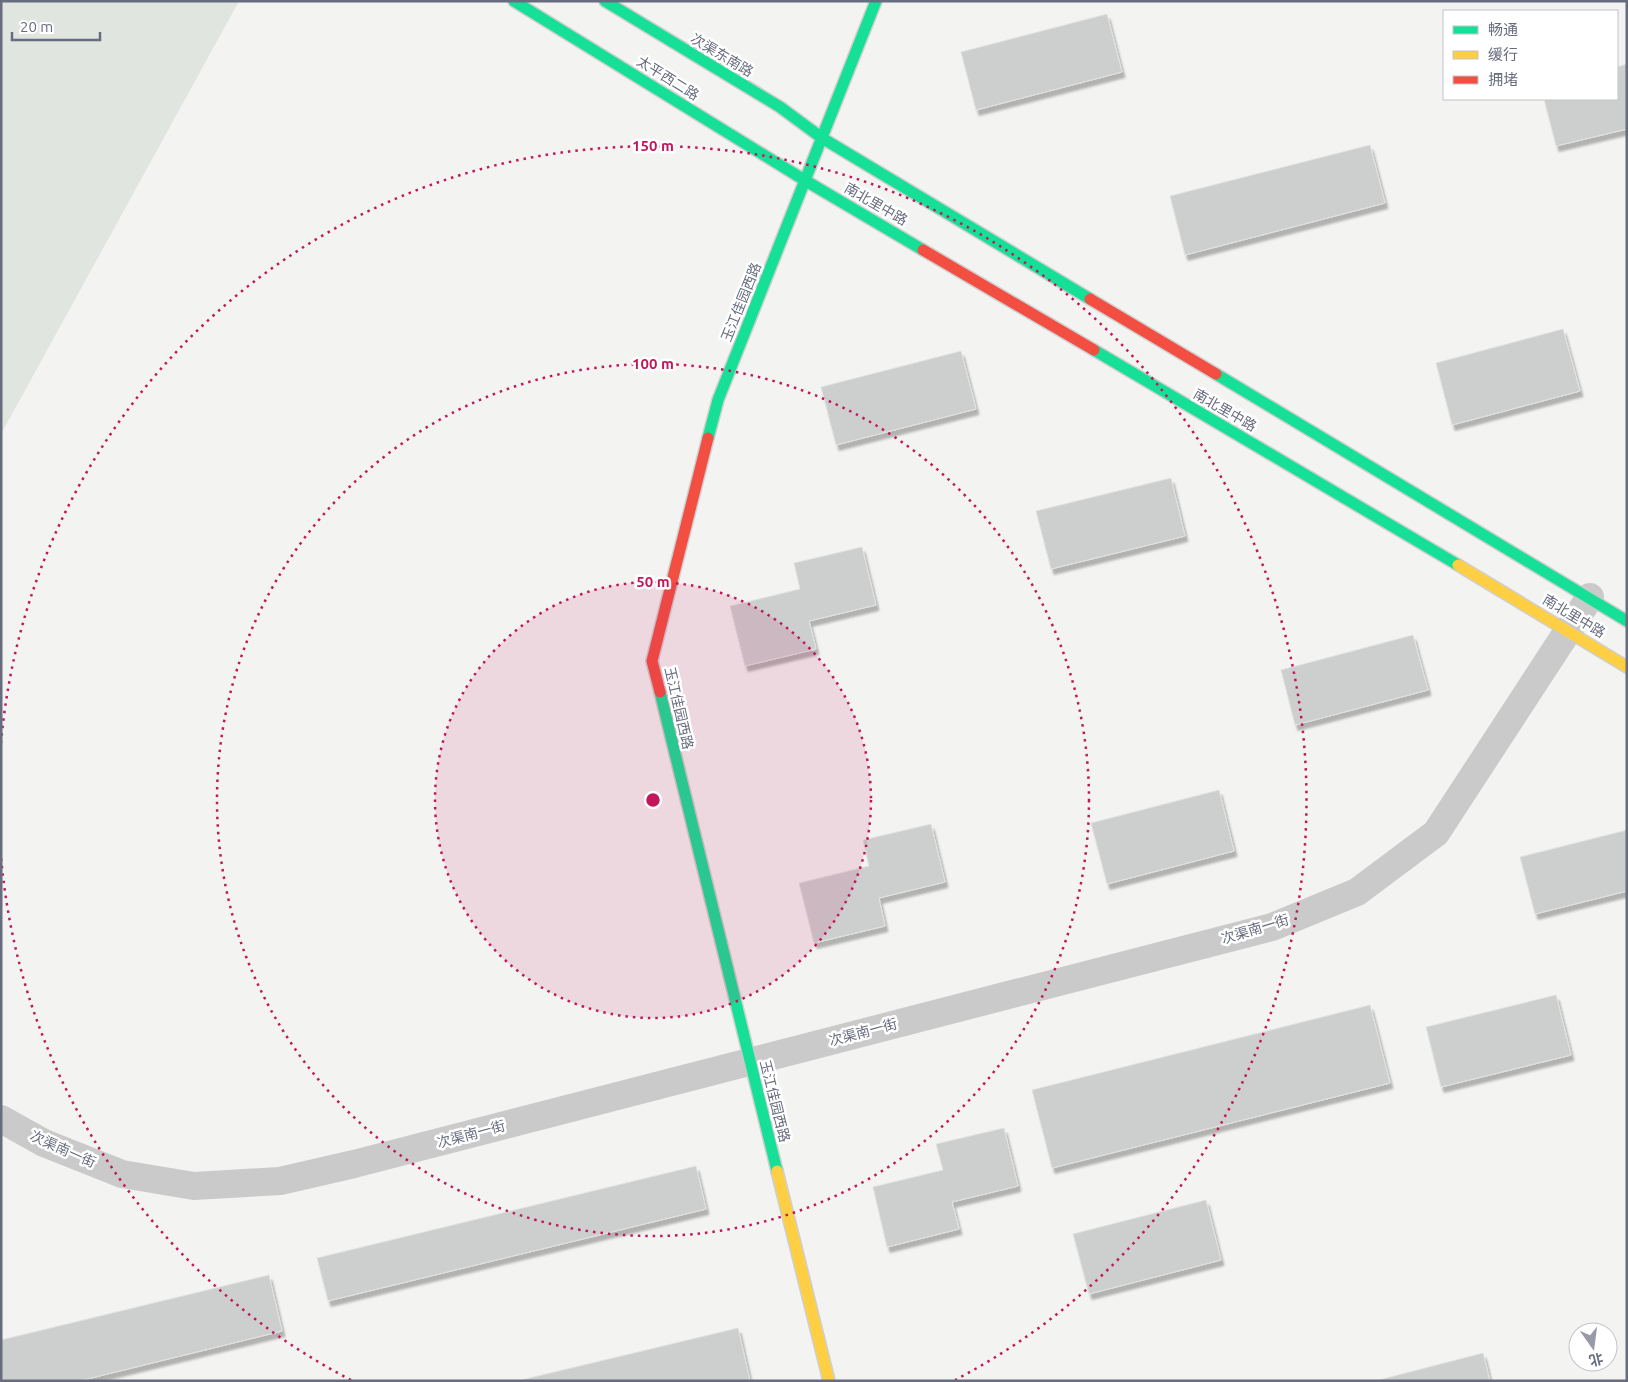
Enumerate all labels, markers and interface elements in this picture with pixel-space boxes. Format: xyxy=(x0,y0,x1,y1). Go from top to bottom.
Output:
scale bar xyxy=(12,10,100,42)
legend xyxy=(1443,10,1618,100)
text: 20 m xyxy=(20,18,53,35)
text: 畅通 xyxy=(1488,21,1518,38)
street label: 次渠东南路 xyxy=(688,30,756,80)
text: 缓行 xyxy=(1488,46,1518,63)
street label: 太平西二路 xyxy=(634,53,702,103)
text: 拥堵 xyxy=(1488,71,1518,88)
text: 150 m xyxy=(632,137,674,154)
street label: 南北里中路 xyxy=(842,180,910,228)
street label: 玉江佳园西路 xyxy=(718,260,764,344)
text: 100 m xyxy=(632,355,674,372)
street label: 南北里中路 xyxy=(1191,386,1259,434)
text: 50 m xyxy=(636,573,670,590)
street label: 南北里中路 xyxy=(1540,591,1608,641)
street label: 玉江佳园西路 xyxy=(662,665,696,751)
centre of rings xyxy=(644,791,662,809)
street label: 次渠南一街 xyxy=(1219,911,1291,947)
street label: 次渠南一街 xyxy=(827,1015,899,1049)
street label: 玉江佳园西路 xyxy=(757,1058,793,1144)
street label: 次渠南一街 xyxy=(435,1117,507,1151)
street label: 次渠南一街 xyxy=(28,1127,98,1171)
north arrow xyxy=(1568,1322,1618,1372)
text: 北 xyxy=(1587,1350,1605,1369)

